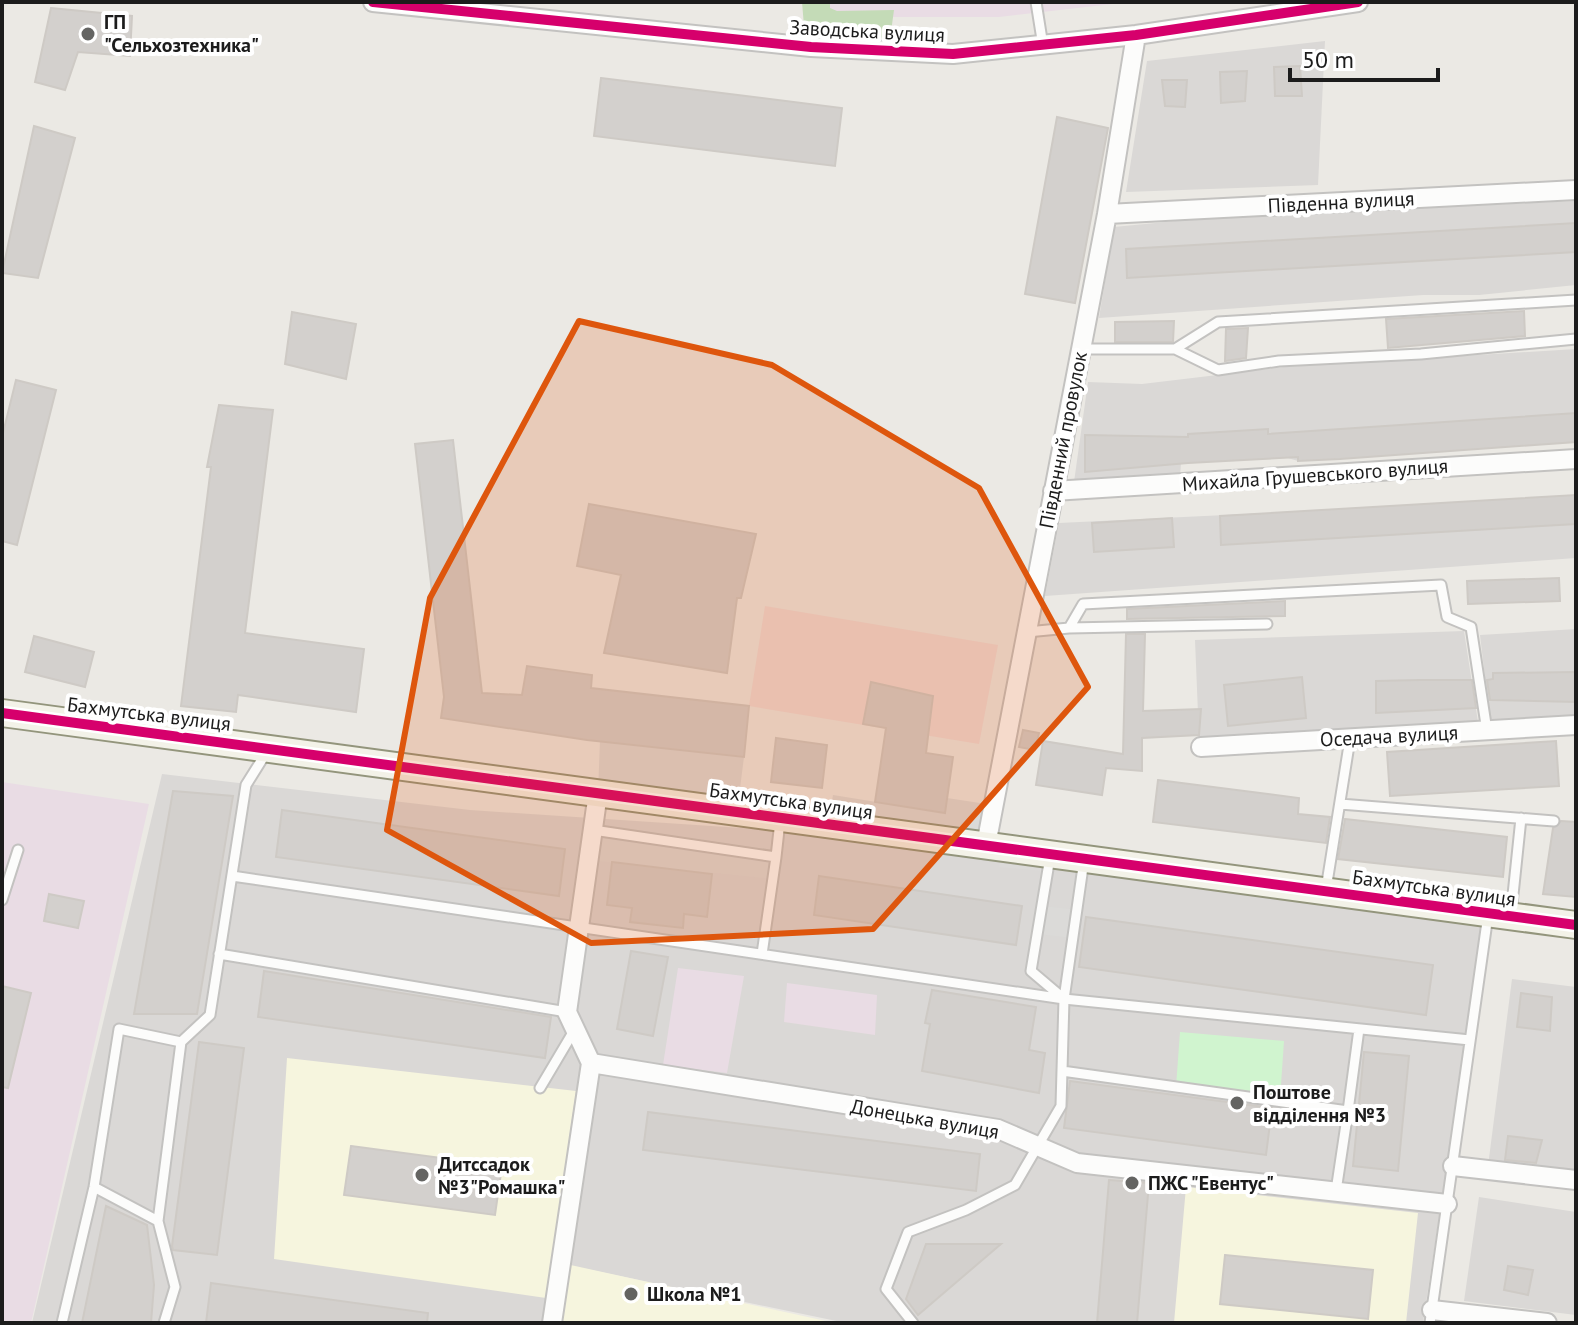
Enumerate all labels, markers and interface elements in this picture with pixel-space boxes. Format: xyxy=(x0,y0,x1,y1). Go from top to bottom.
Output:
place label: ГП "Сельхозтехника" xyxy=(104,9,259,58)
street label: Заводська вулиця xyxy=(789,14,945,48)
marker: ГП "Сельхозтехника" xyxy=(79,25,97,43)
scale bar xyxy=(1290,32,1438,82)
text: 50 m xyxy=(1302,44,1354,75)
street label: Південна вулиця xyxy=(1267,185,1415,219)
street label: Південний провулок xyxy=(1033,349,1093,531)
street label: Михайла Грушевського вулиця xyxy=(1181,453,1449,497)
street label: Бахмутська вулиця xyxy=(66,691,232,737)
street label: Оседача вулиця xyxy=(1319,719,1459,753)
street label: Бахмутська вулиця xyxy=(708,777,874,825)
street label: Бахмутська вулиця xyxy=(1351,864,1517,912)
place label: Поштове відділення №3 xyxy=(1253,1079,1386,1128)
street label: Донецька вулиця xyxy=(849,1093,1001,1145)
marker: Поштове відділення №3 xyxy=(1228,1094,1246,1112)
place label: Дитссадок №3"Ромашка" xyxy=(438,1151,565,1200)
marker: Дитссадок №3"Ромашка" xyxy=(413,1166,431,1184)
place label: ПЖС "Евентус" xyxy=(1148,1170,1274,1196)
marker: ПЖС "Евентус" xyxy=(1123,1174,1141,1192)
place label: Школа №1 xyxy=(647,1281,742,1307)
marker: Школа №1 xyxy=(622,1285,640,1303)

